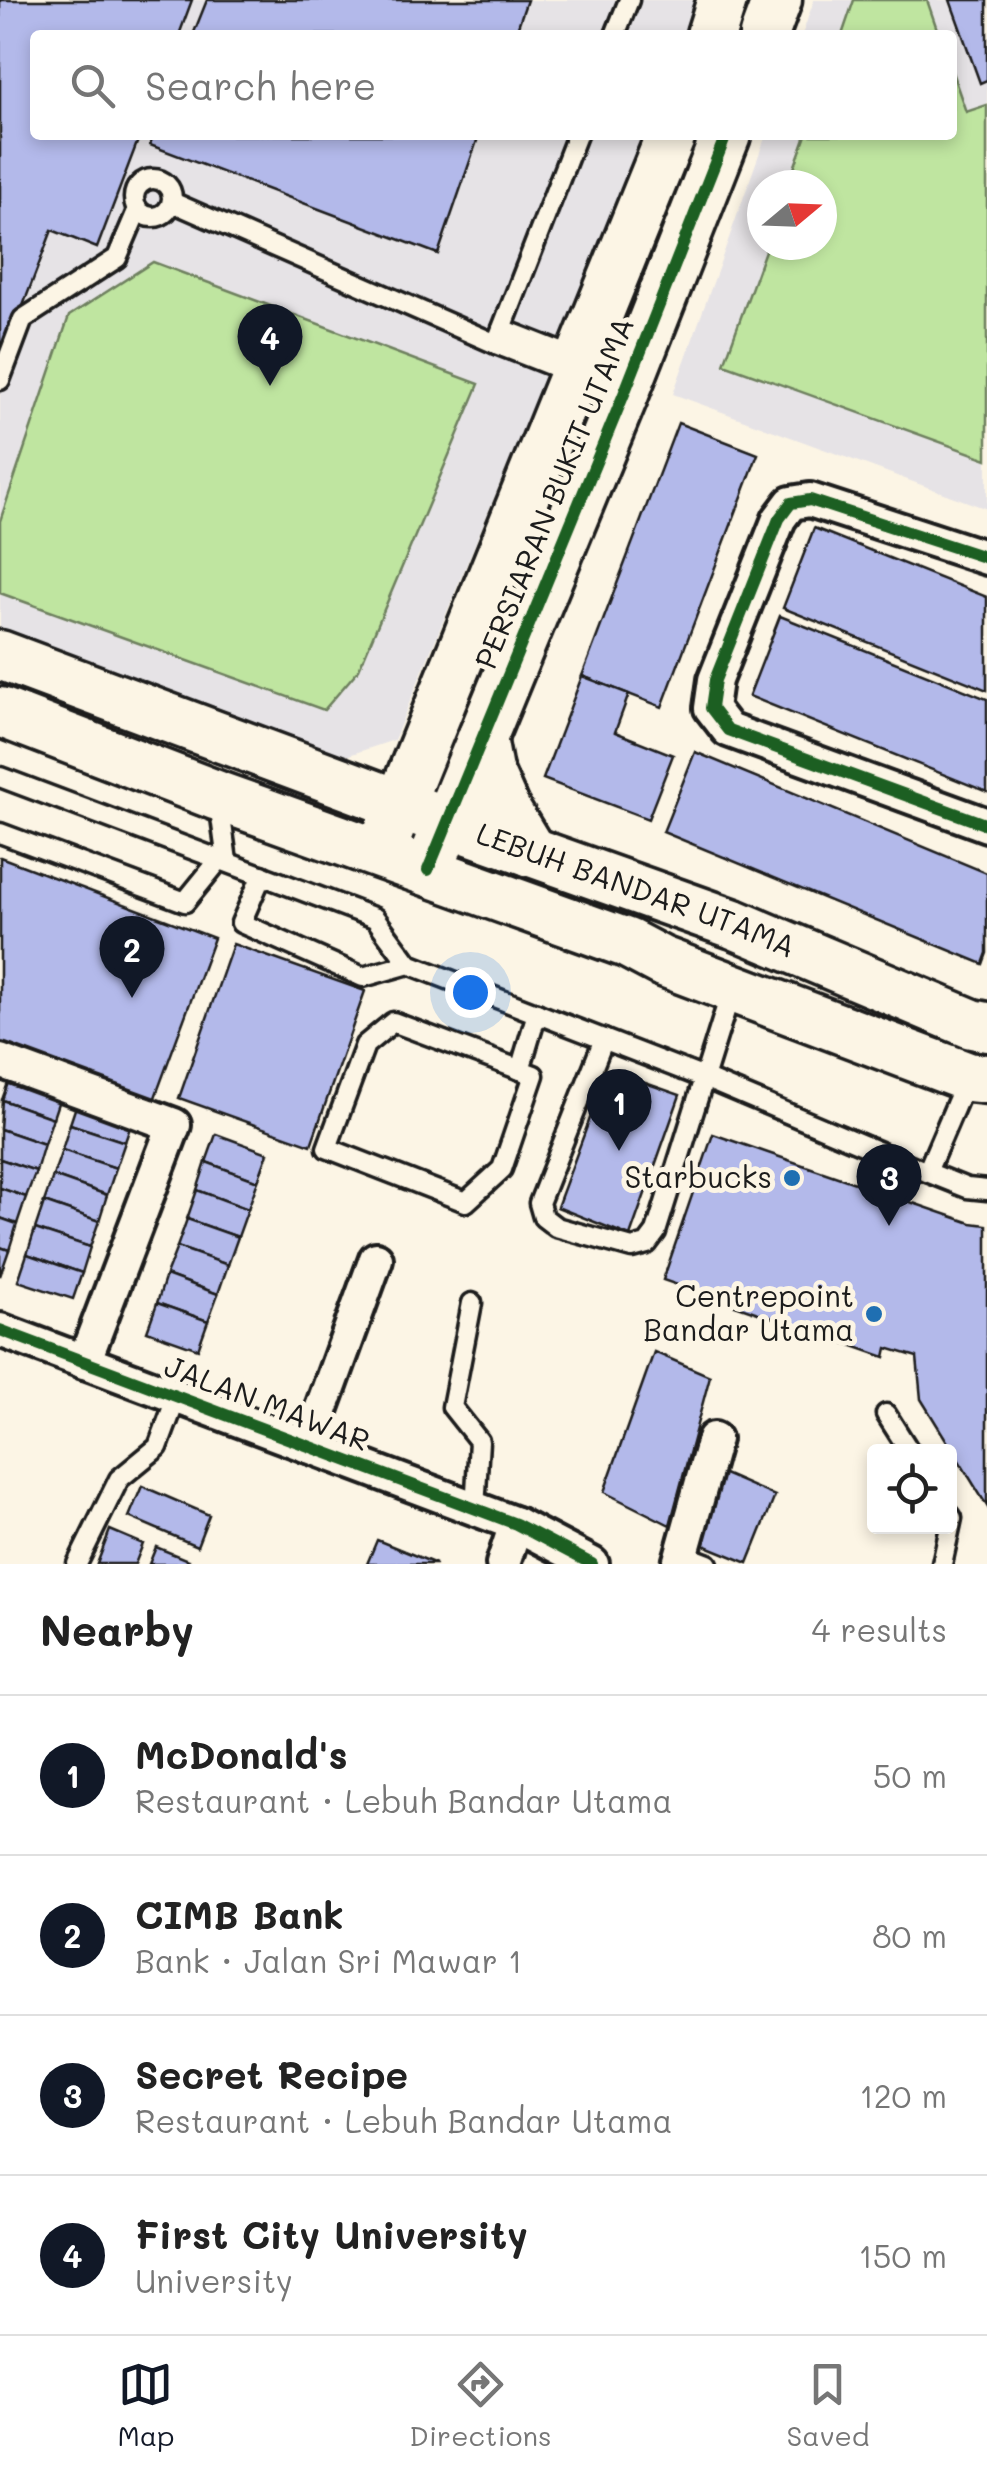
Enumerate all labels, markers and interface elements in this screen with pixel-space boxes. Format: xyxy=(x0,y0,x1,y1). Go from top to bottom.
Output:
search box xyxy=(30,30,957,140)
icon: search xyxy=(65,58,120,113)
text: Search here xyxy=(145,60,376,110)
north arrow xyxy=(747,170,837,260)
pin: 4 xyxy=(238,304,302,386)
street label: PERSIARAN BUKIT UTAMA xyxy=(464,311,642,674)
street label: LEBUH BANDAR UTAMA xyxy=(472,812,802,966)
pin: 2 xyxy=(100,916,164,998)
your location xyxy=(445,967,496,1018)
pin: 1 xyxy=(586,1068,652,1151)
pin: 3 xyxy=(856,1144,922,1226)
place label: Starbucks xyxy=(624,1156,772,1196)
marker: Starbucks xyxy=(781,1167,803,1189)
place label: Centrepoint Bandar Utama xyxy=(643,1275,854,1349)
marker: Centrepoint Bandar Utama xyxy=(863,1303,885,1325)
street label: JALAN MAWAR xyxy=(159,1345,376,1460)
map controls xyxy=(867,1444,957,1534)
button: locate xyxy=(867,1444,957,1534)
text: Nearby xyxy=(40,1602,194,1657)
text: 4 results xyxy=(811,1608,947,1650)
text: McDonald's xyxy=(135,1729,348,1779)
text: 1 xyxy=(65,1754,80,1796)
text: 50 m xyxy=(873,1754,947,1796)
text: Restaurant · Lebuh Bandar Utama xyxy=(135,1779,672,1821)
text: CIMB Bank xyxy=(135,1889,344,1939)
text: 2 xyxy=(64,1914,81,1956)
text: 80 m xyxy=(872,1914,947,1956)
text: Bank · Jalan Sri Mawar 1 xyxy=(135,1939,522,1981)
text: Secret Recipe xyxy=(135,2049,408,2099)
text: 3 xyxy=(63,2074,82,2116)
text: 120 m xyxy=(859,2074,947,2116)
text: Restaurant · Lebuh Bandar Utama xyxy=(135,2099,672,2141)
text: First City University xyxy=(135,2209,528,2259)
text: 4 xyxy=(62,2234,83,2276)
text: 150 m xyxy=(859,2234,947,2276)
text: University xyxy=(135,2259,293,2301)
tab: Map xyxy=(117,2357,174,2453)
tab: Directions xyxy=(409,2357,552,2453)
tab: Saved xyxy=(786,2357,870,2453)

